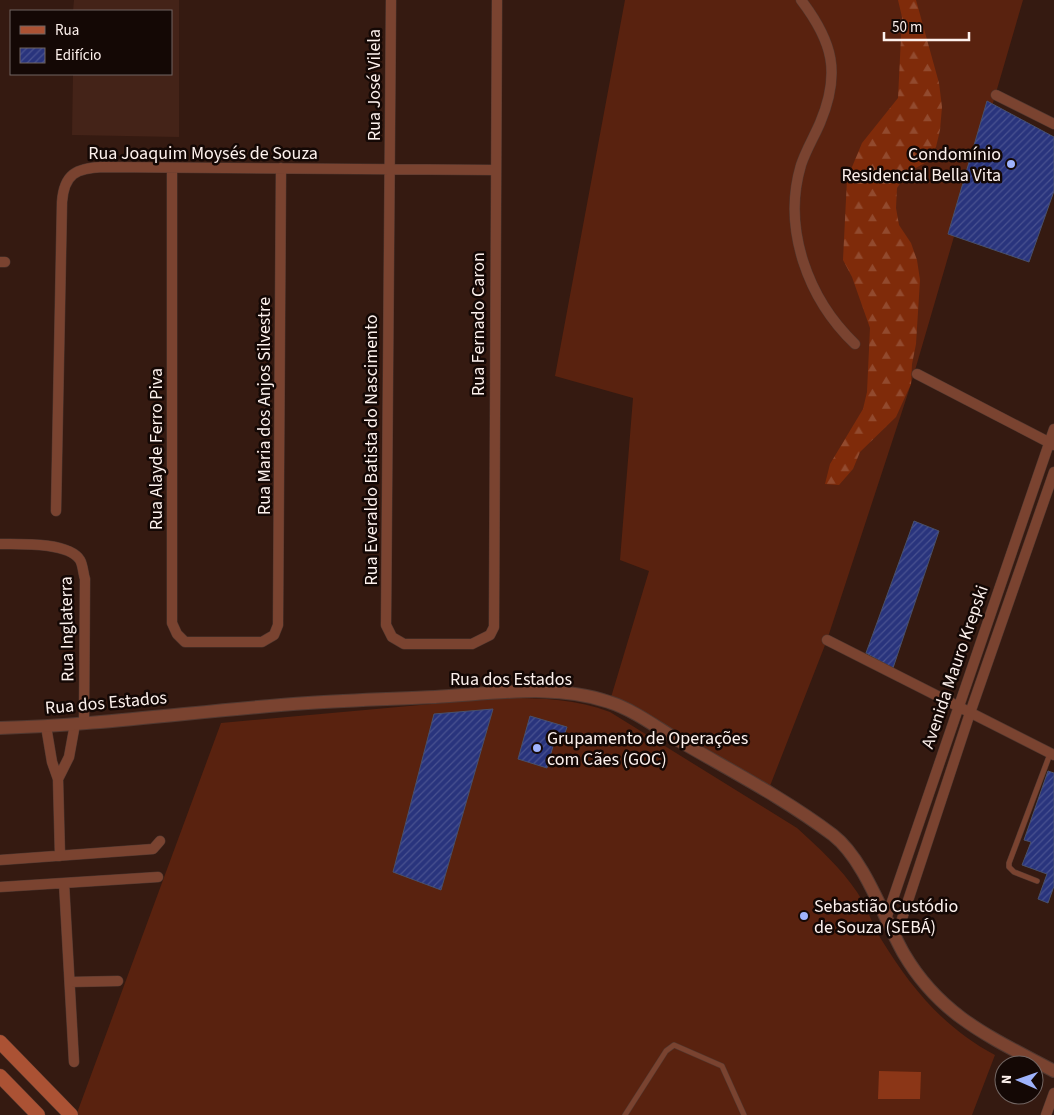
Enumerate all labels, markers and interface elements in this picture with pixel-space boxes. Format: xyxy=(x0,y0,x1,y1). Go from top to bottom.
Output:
legend xyxy=(10,10,172,75)
scale bar xyxy=(884,10,969,42)
text: 50 m xyxy=(892,17,922,38)
text: Rua xyxy=(55,20,79,41)
street label: Rua José Vilela xyxy=(362,29,387,141)
text: Edifício xyxy=(55,45,102,66)
street label: Rua Joaquim Moysés de Souza xyxy=(88,141,318,166)
place label: Condomínio Residencial Bella Vita xyxy=(842,142,1001,188)
marker: Condomínio Residencial Bella Vita xyxy=(1005,158,1017,170)
street label: Rua Fernado Caron xyxy=(466,252,491,396)
street label: Rua Maria dos Anjos Silvestre xyxy=(252,297,277,515)
street label: Rua Everaldo Batista do Nascimento xyxy=(359,314,384,586)
street label: Rua Alayde Ferro Piva xyxy=(144,368,169,530)
street label: Rua Inglaterra xyxy=(54,576,80,682)
street label: Avenida Mauro Krepski xyxy=(915,582,995,752)
street label: Rua dos Estados xyxy=(450,667,572,692)
street label: Rua dos Estados xyxy=(44,685,168,721)
place label: Grupamento de Operações com Cães (GOC) xyxy=(547,726,748,772)
marker: Grupamento de Operações com Cães (GOC) xyxy=(531,742,543,754)
place label: Sebastião Custódio de Souza (SEBÁ) xyxy=(814,894,958,940)
marker: Sebastião Custódio de Souza (SEBÁ) xyxy=(798,910,810,922)
north arrow xyxy=(994,1055,1044,1105)
text: N xyxy=(997,1075,1017,1085)

